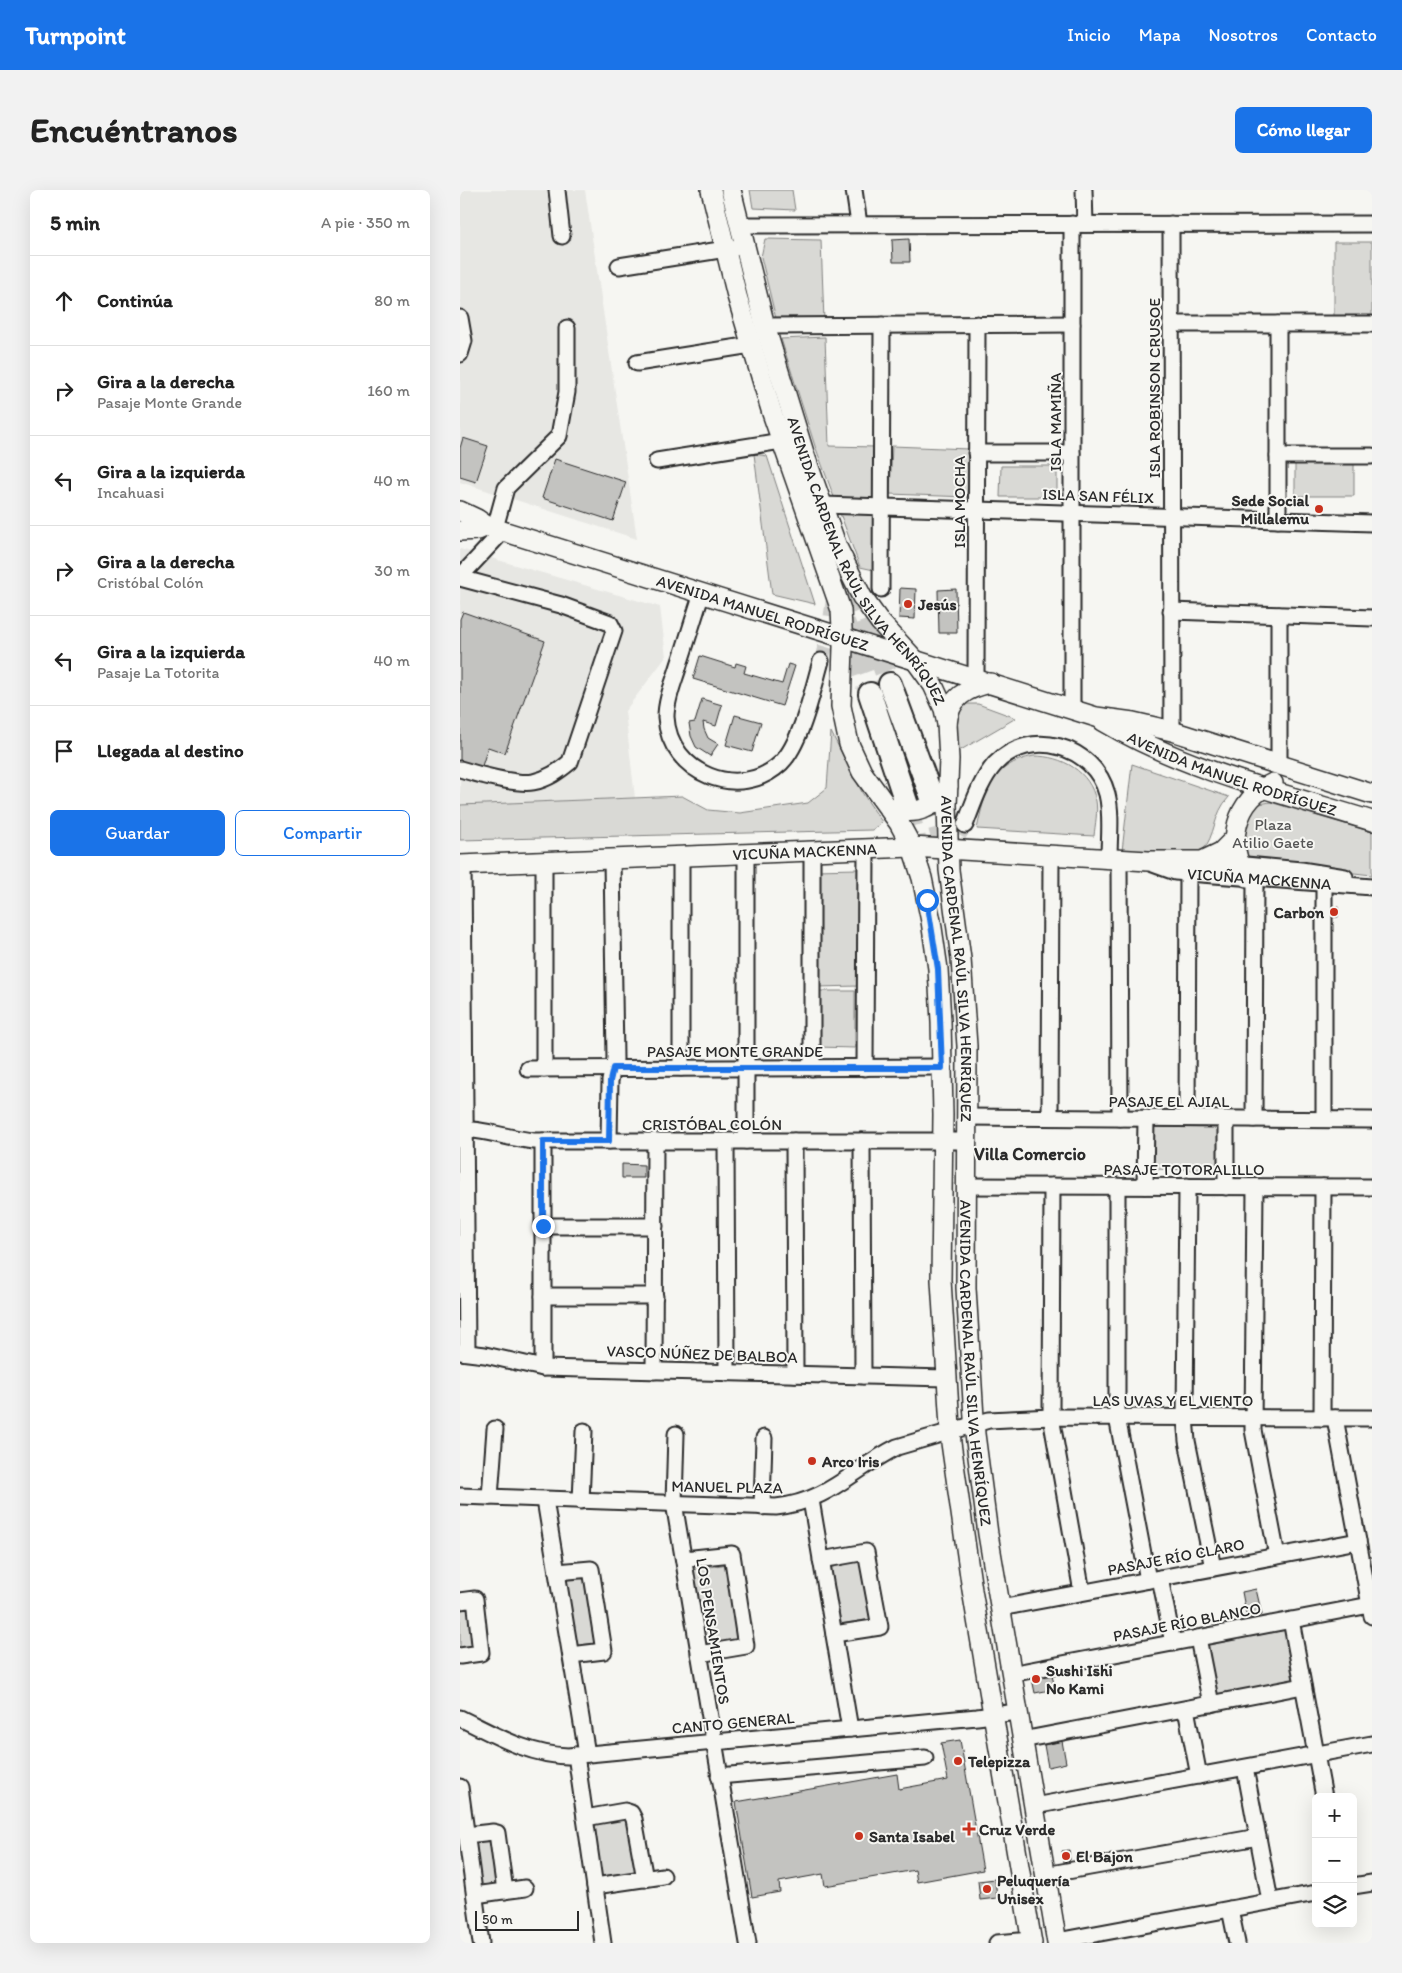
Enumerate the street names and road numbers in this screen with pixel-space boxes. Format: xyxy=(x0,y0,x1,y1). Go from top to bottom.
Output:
street label: ISLA ROBINSON CRUSOE xyxy=(1145,298,1164,478)
street label: ISLA MAMIÑA xyxy=(1046,372,1065,472)
street label: AVENIDA CARDENAL RAÚL SILVA HENRÍQUEZ xyxy=(784,414,950,708)
street label: ISLA MOCHA xyxy=(950,456,969,548)
street label: ISLA SAN FÉLIX xyxy=(1042,485,1154,507)
street label: AVENIDA MANUEL RODRÍGUEZ xyxy=(655,570,871,655)
street label: AVENIDA MANUEL RODRÍGUEZ xyxy=(1125,727,1339,819)
street label: AVENIDA CARDENAL RAÚL SILVA HENRÍQUEZ xyxy=(937,795,976,1122)
street label: VICUÑA MACKENNA xyxy=(732,839,877,864)
street label: VICUÑA MACKENNA xyxy=(1186,863,1332,893)
street label: PASAJE MONTE GRANDE xyxy=(647,1042,823,1061)
street label: PASAJE EL AJIAL xyxy=(1109,1092,1229,1111)
street label: CRISTÓBAL COLÓN xyxy=(642,1115,782,1134)
street label: PASAJE TOTORALILLO xyxy=(1103,1160,1265,1179)
street label: AVENIDA CARDENAL RAÚL SILVA HENRÍQUEZ xyxy=(956,1200,996,1527)
street label: VASCO NÚÑEZ DE BALBOA xyxy=(606,1341,798,1367)
street label: LAS UVAS Y EL VIENTO xyxy=(1093,1391,1253,1410)
street label: MANUEL PLAZA xyxy=(671,1477,783,1497)
street label: PASAJE RÍO CLARO xyxy=(1106,1534,1246,1580)
street label: LOS PENSAMIENTOS xyxy=(692,1556,734,1706)
street label: PASAJE RÍO BLANCO xyxy=(1111,1598,1263,1646)
street label: CANTO GENERAL xyxy=(671,1708,795,1738)

